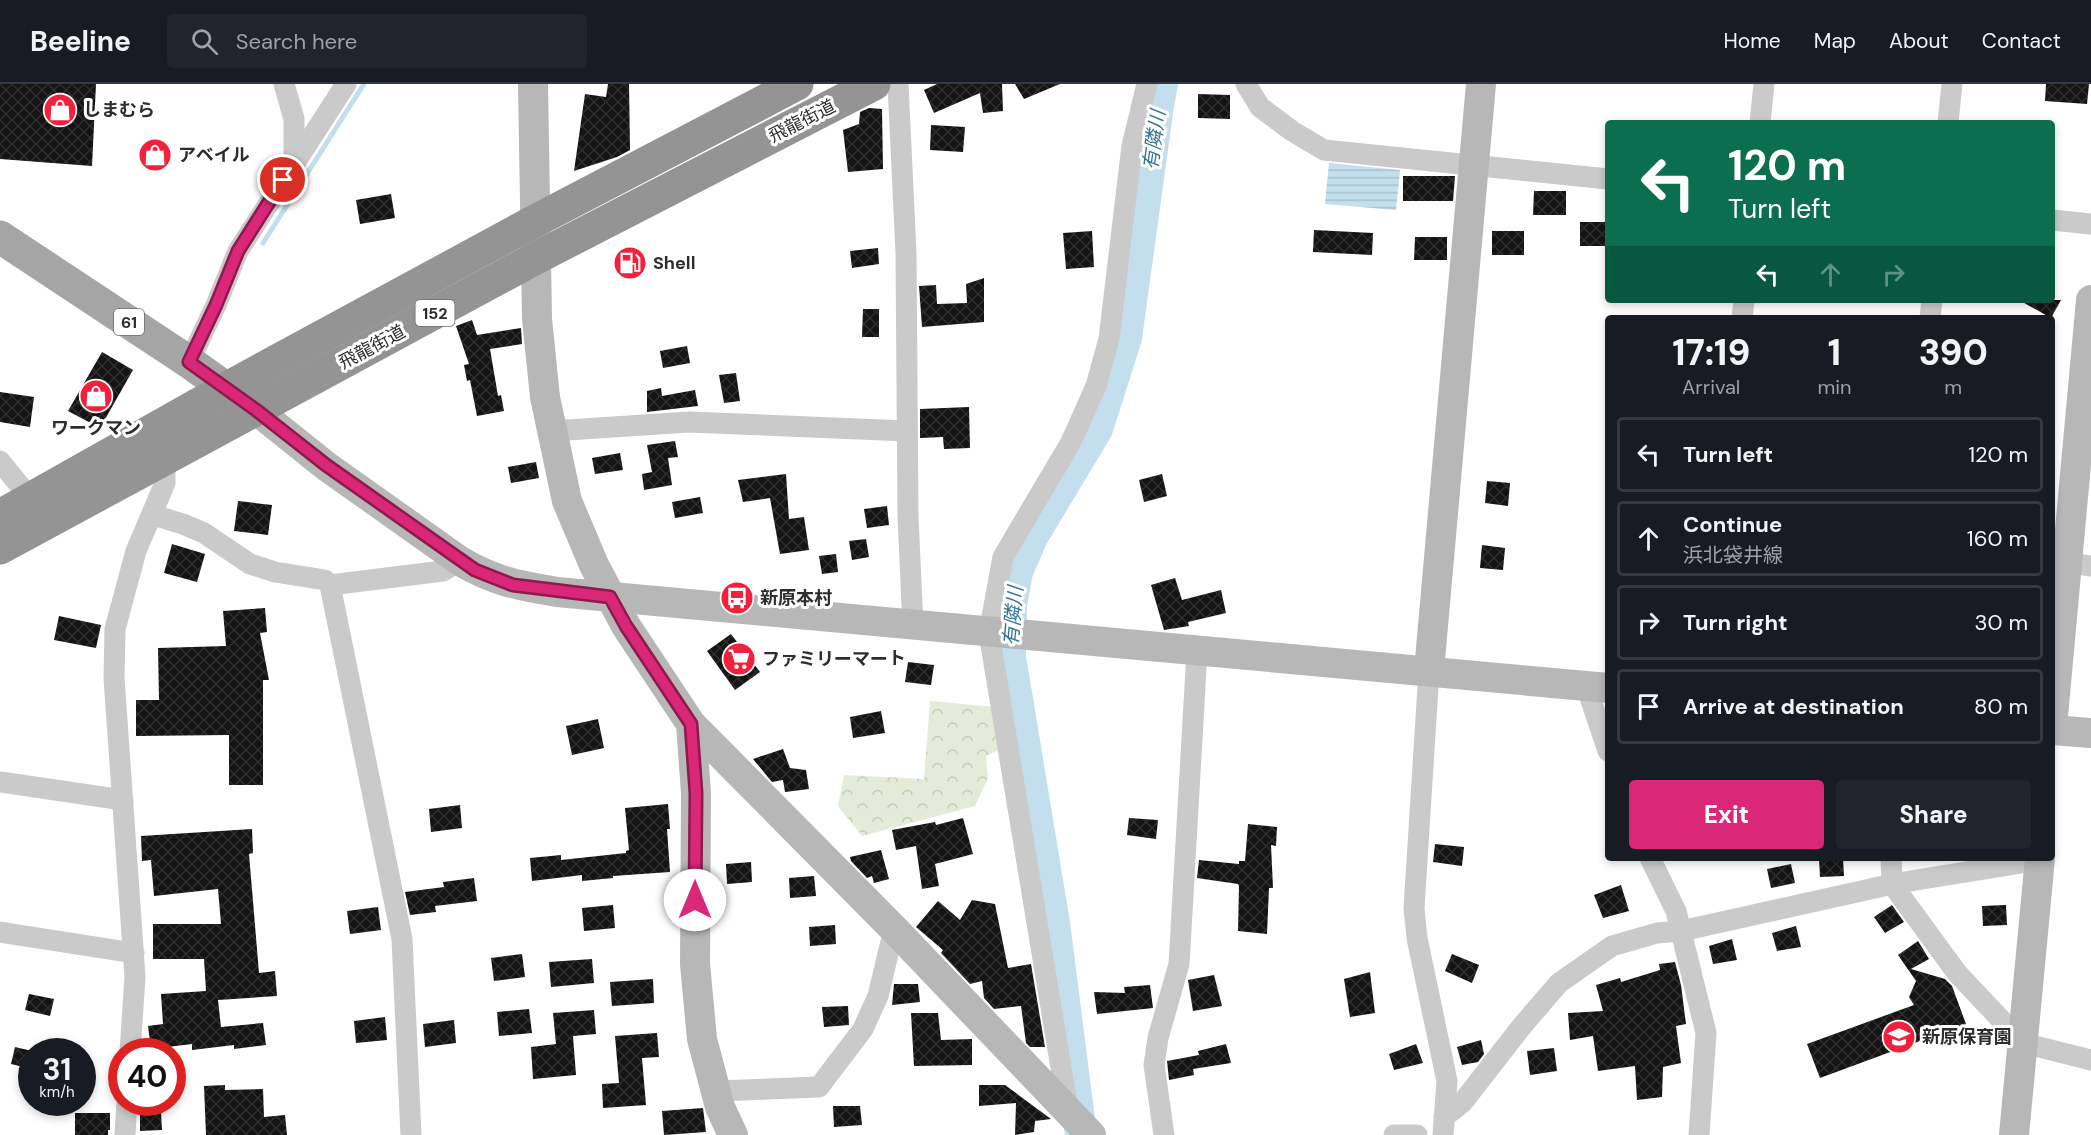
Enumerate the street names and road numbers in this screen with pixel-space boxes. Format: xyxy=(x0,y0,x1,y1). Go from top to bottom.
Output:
street label: 飛龍街道 xyxy=(764,94,840,148)
road number: 152 xyxy=(416,300,454,326)
road number: 61 xyxy=(114,309,144,335)
street label: 飛龍街道 xyxy=(335,320,409,374)

